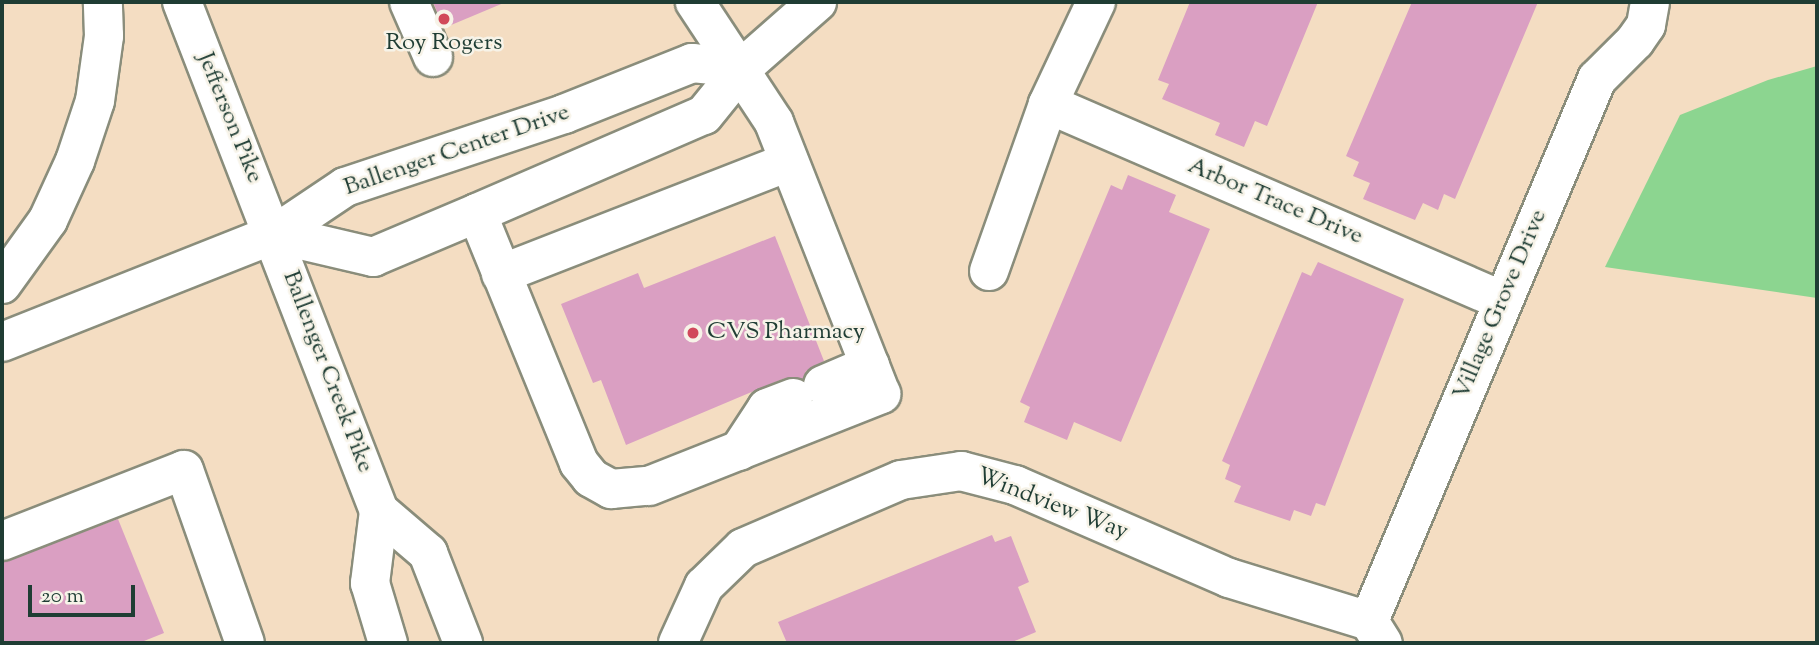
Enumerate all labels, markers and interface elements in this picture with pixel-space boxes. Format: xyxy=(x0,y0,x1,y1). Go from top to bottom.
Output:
marker: Roy Rogers xyxy=(436,11,452,27)
place label: Roy Rogers xyxy=(386,30,502,58)
street label: Jefferson Pike xyxy=(190,49,268,187)
street label: Ballenger Center Drive xyxy=(341,99,573,203)
street label: Arbor Trace Drive xyxy=(1183,152,1367,252)
street label: Village Grove Drive xyxy=(1448,206,1554,404)
street label: Ballenger Creek Pike xyxy=(275,267,379,477)
place label: CVS Pharmacy xyxy=(707,319,865,347)
marker: CVS Pharmacy xyxy=(685,325,701,341)
street label: Windview Way xyxy=(972,463,1132,547)
scale bar xyxy=(32,572,138,616)
text: 20 m xyxy=(41,582,84,612)

